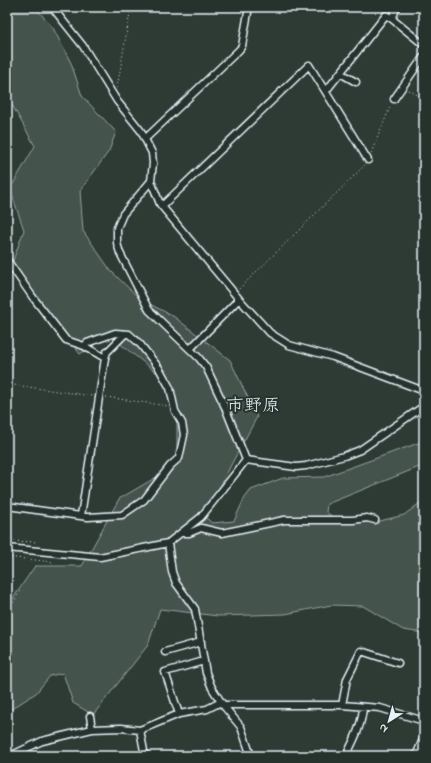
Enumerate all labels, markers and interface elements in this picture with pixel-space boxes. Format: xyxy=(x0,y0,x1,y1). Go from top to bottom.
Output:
district label: 市野原 xyxy=(226,394,280,420)
north arrow xyxy=(369,701,409,741)
text: N xyxy=(376,720,391,737)

